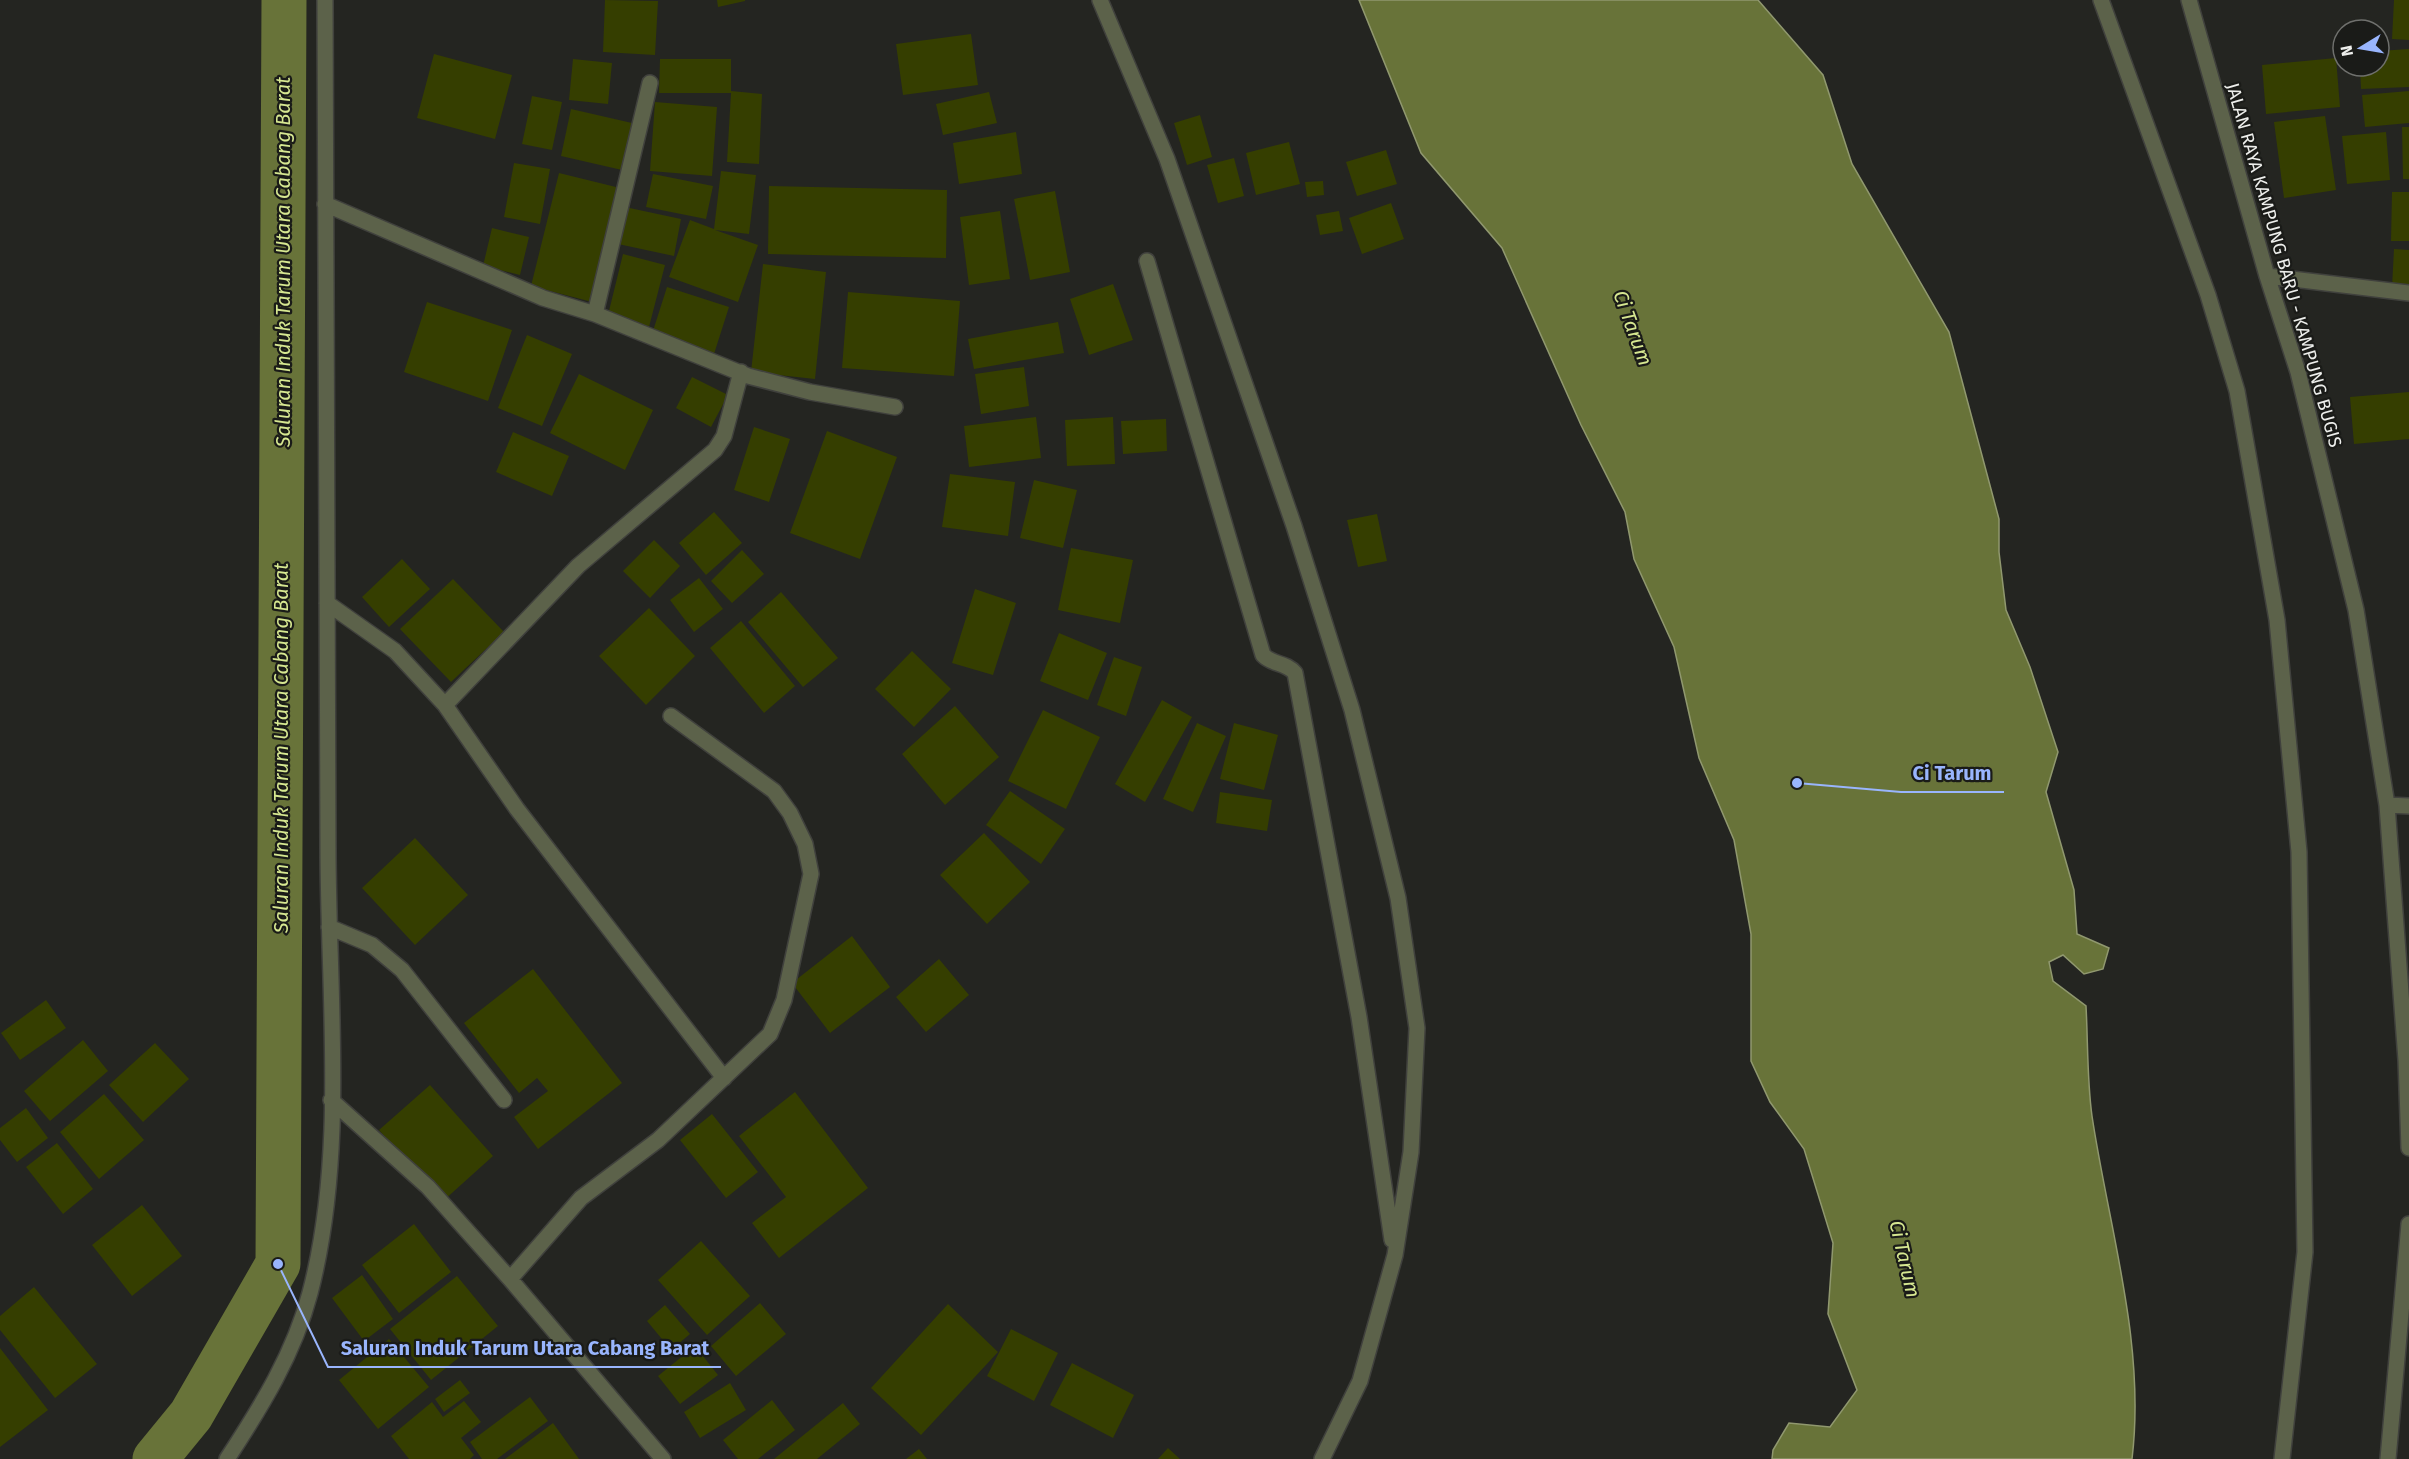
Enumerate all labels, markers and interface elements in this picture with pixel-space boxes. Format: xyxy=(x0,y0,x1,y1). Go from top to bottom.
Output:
north arrow xyxy=(2331,18,2391,78)
text: N xyxy=(2336,44,2357,58)
water label: Saluran Induk Tarum Utara Cabang Barat xyxy=(271,76,295,448)
street label: JALAN RAYA KAMPUNG BARU - KAMPUNG BUGIS xyxy=(2221,80,2347,450)
water label: Ci Tarum xyxy=(1608,287,1658,369)
water label: Saluran Induk Tarum Utara Cabang Barat xyxy=(269,562,293,934)
callout: Ci Tarum xyxy=(1901,754,2004,792)
text: Ci Tarum xyxy=(1913,761,1992,785)
water label: Ci Tarum xyxy=(1884,1218,1926,1300)
callout: Saluran Induk Tarum Utara Cabang Barat xyxy=(328,1329,721,1367)
text: Saluran Induk Tarum Utara Cabang Barat xyxy=(341,1336,710,1360)

